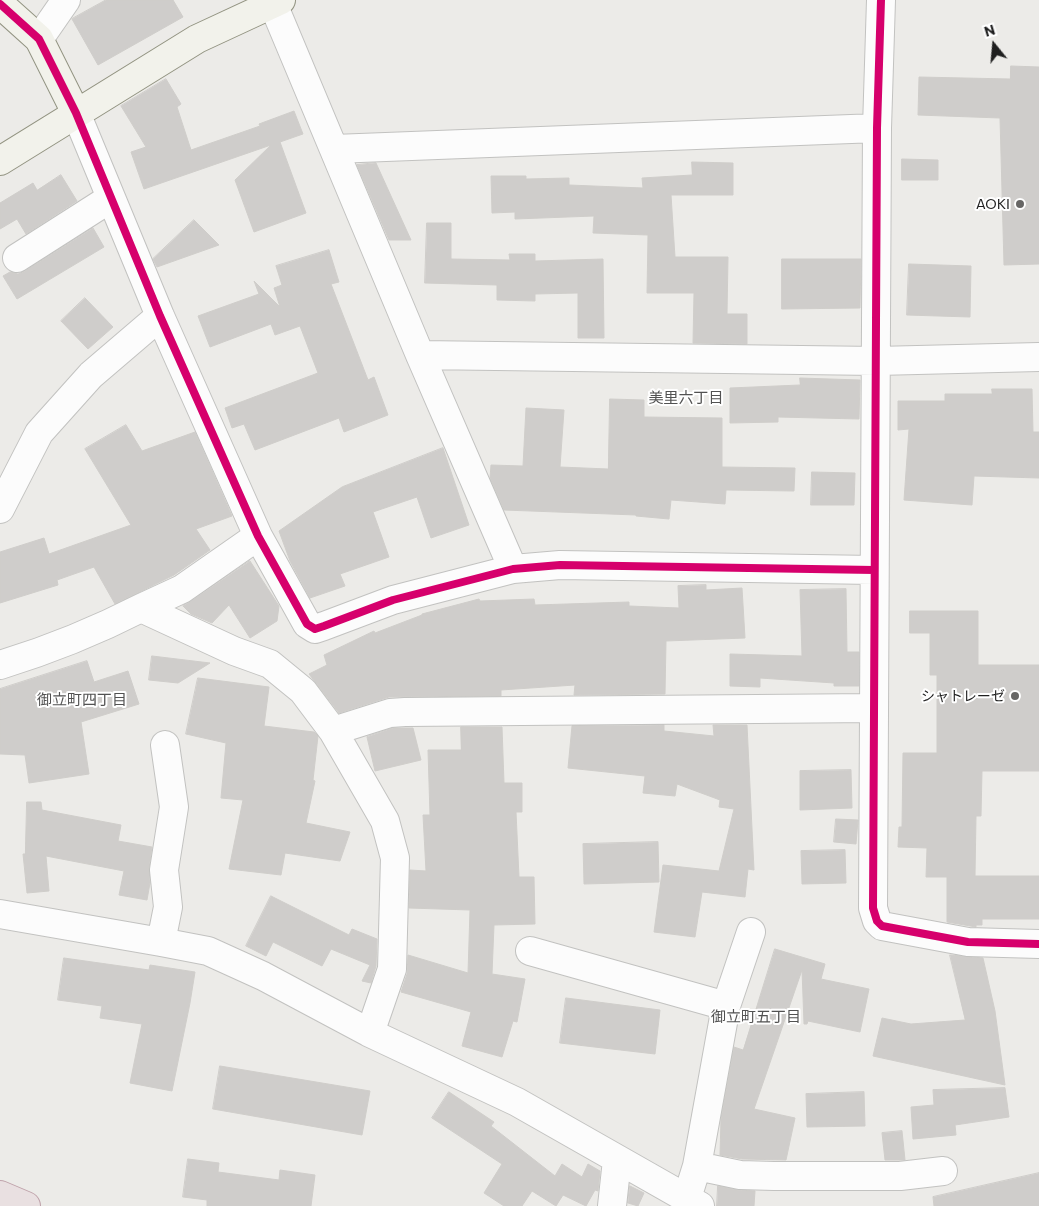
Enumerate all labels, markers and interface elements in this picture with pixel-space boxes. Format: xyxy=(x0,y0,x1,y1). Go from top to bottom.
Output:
north arrow xyxy=(969,20,1019,70)
text: N xyxy=(982,21,997,40)
place label: AOKI xyxy=(976,196,1010,212)
marker: AOKI xyxy=(1014,198,1026,210)
district label: 美里六丁目 xyxy=(649,389,723,407)
place label: シャトレーゼ xyxy=(921,688,1005,704)
marker: シャトレーゼ xyxy=(1009,690,1021,702)
district label: 御立町四丁目 xyxy=(37,691,127,709)
district label: 御立町五丁目 xyxy=(711,1008,801,1026)

